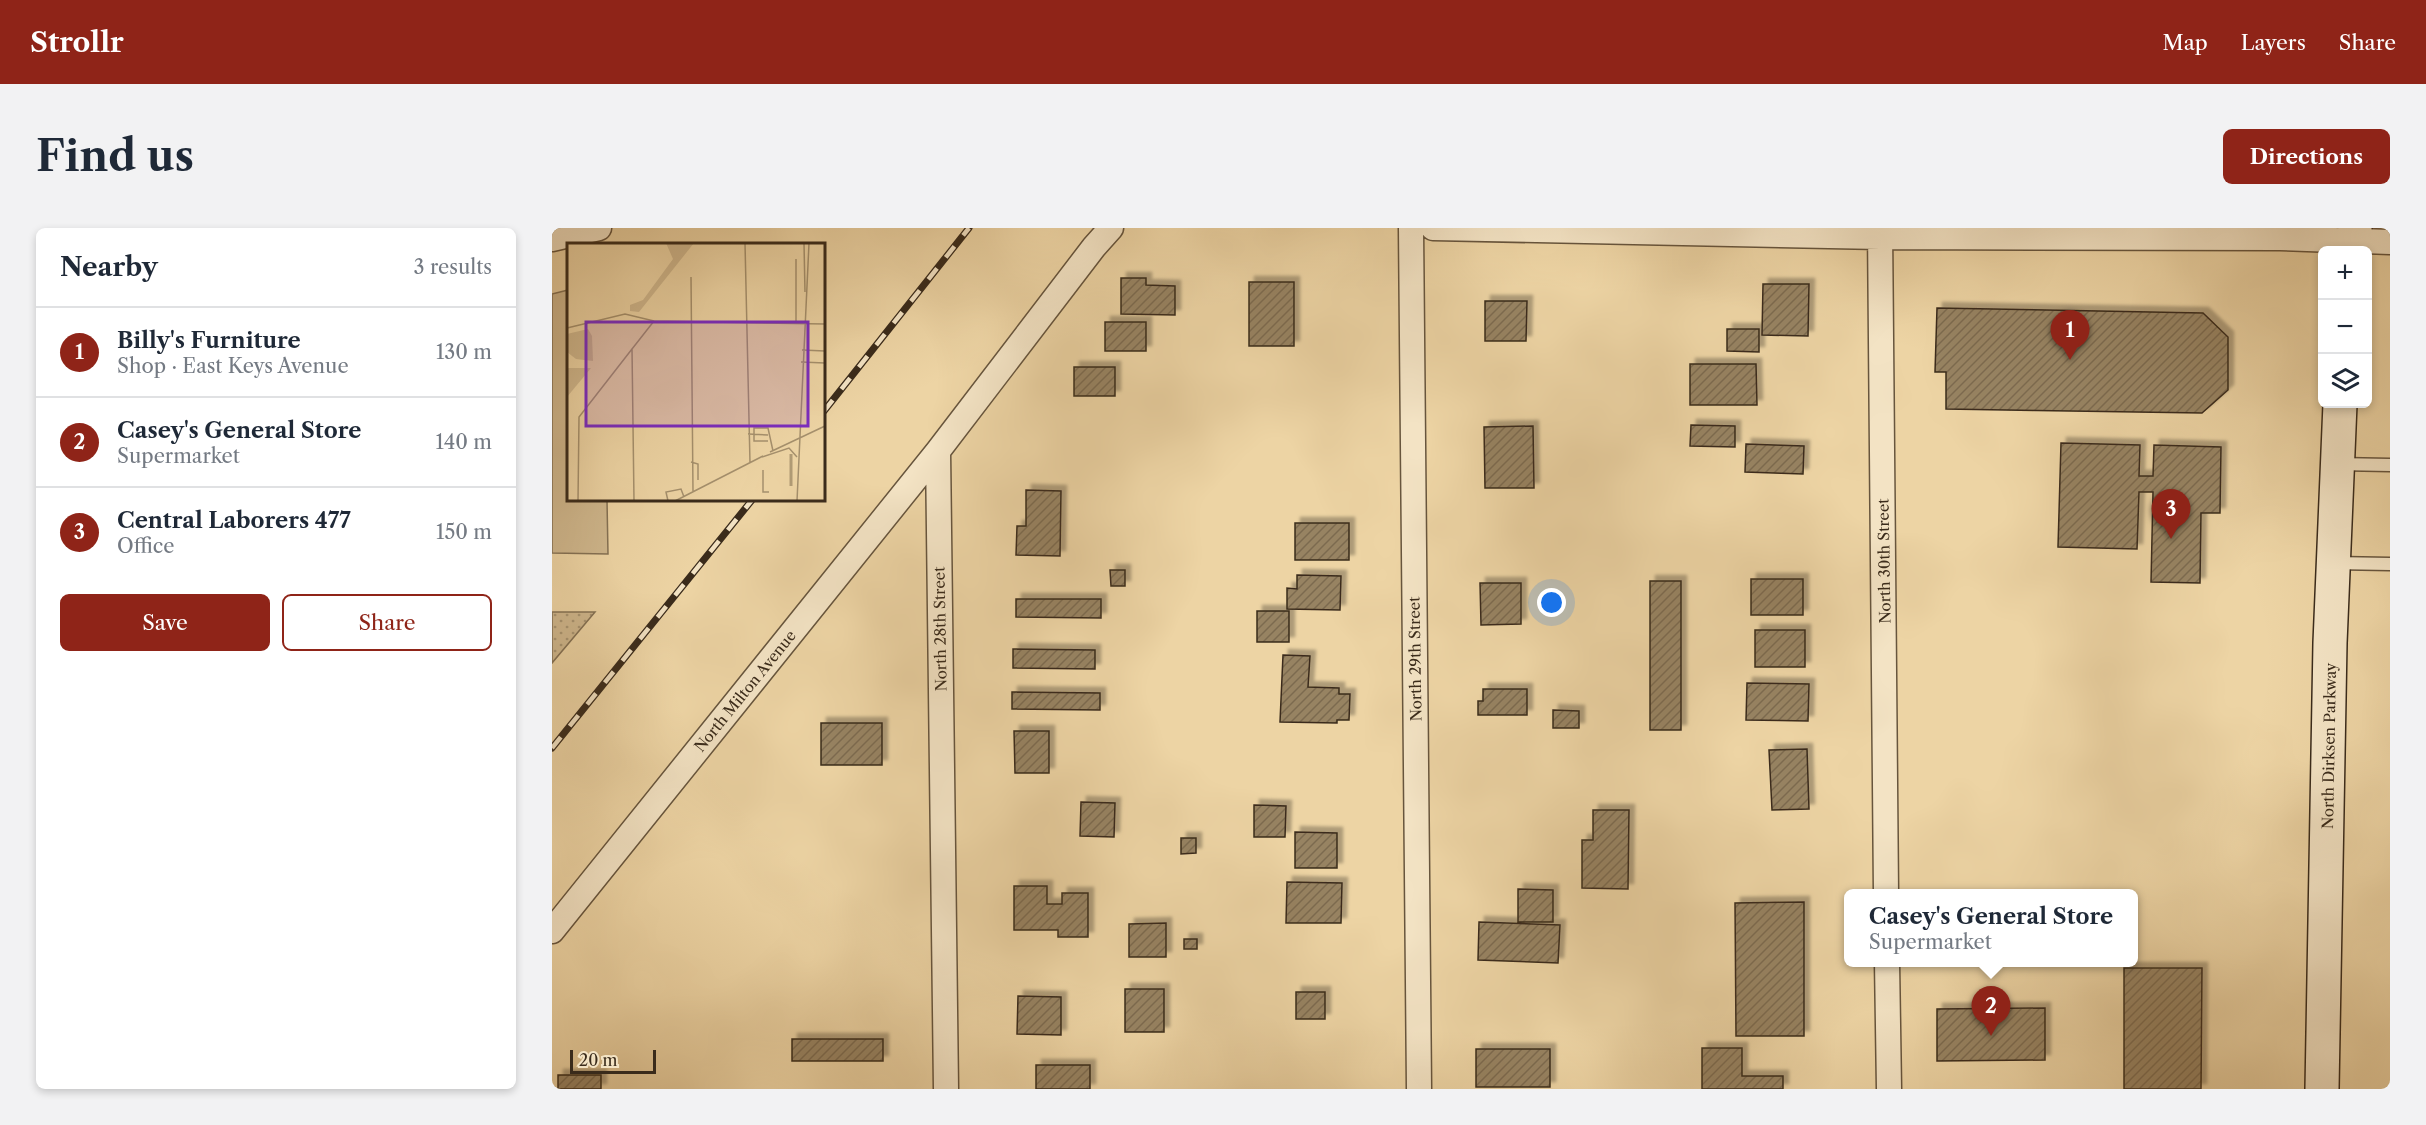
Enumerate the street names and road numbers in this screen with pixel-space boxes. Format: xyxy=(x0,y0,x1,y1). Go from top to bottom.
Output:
street label: North 30th Street xyxy=(1873,498,1895,624)
street label: North 28th Street xyxy=(929,566,951,692)
street label: North 29th Street xyxy=(1404,596,1426,722)
street label: North Milton Avenue xyxy=(690,626,800,756)
street label: North Dirksen Parkway xyxy=(2318,662,2340,829)

